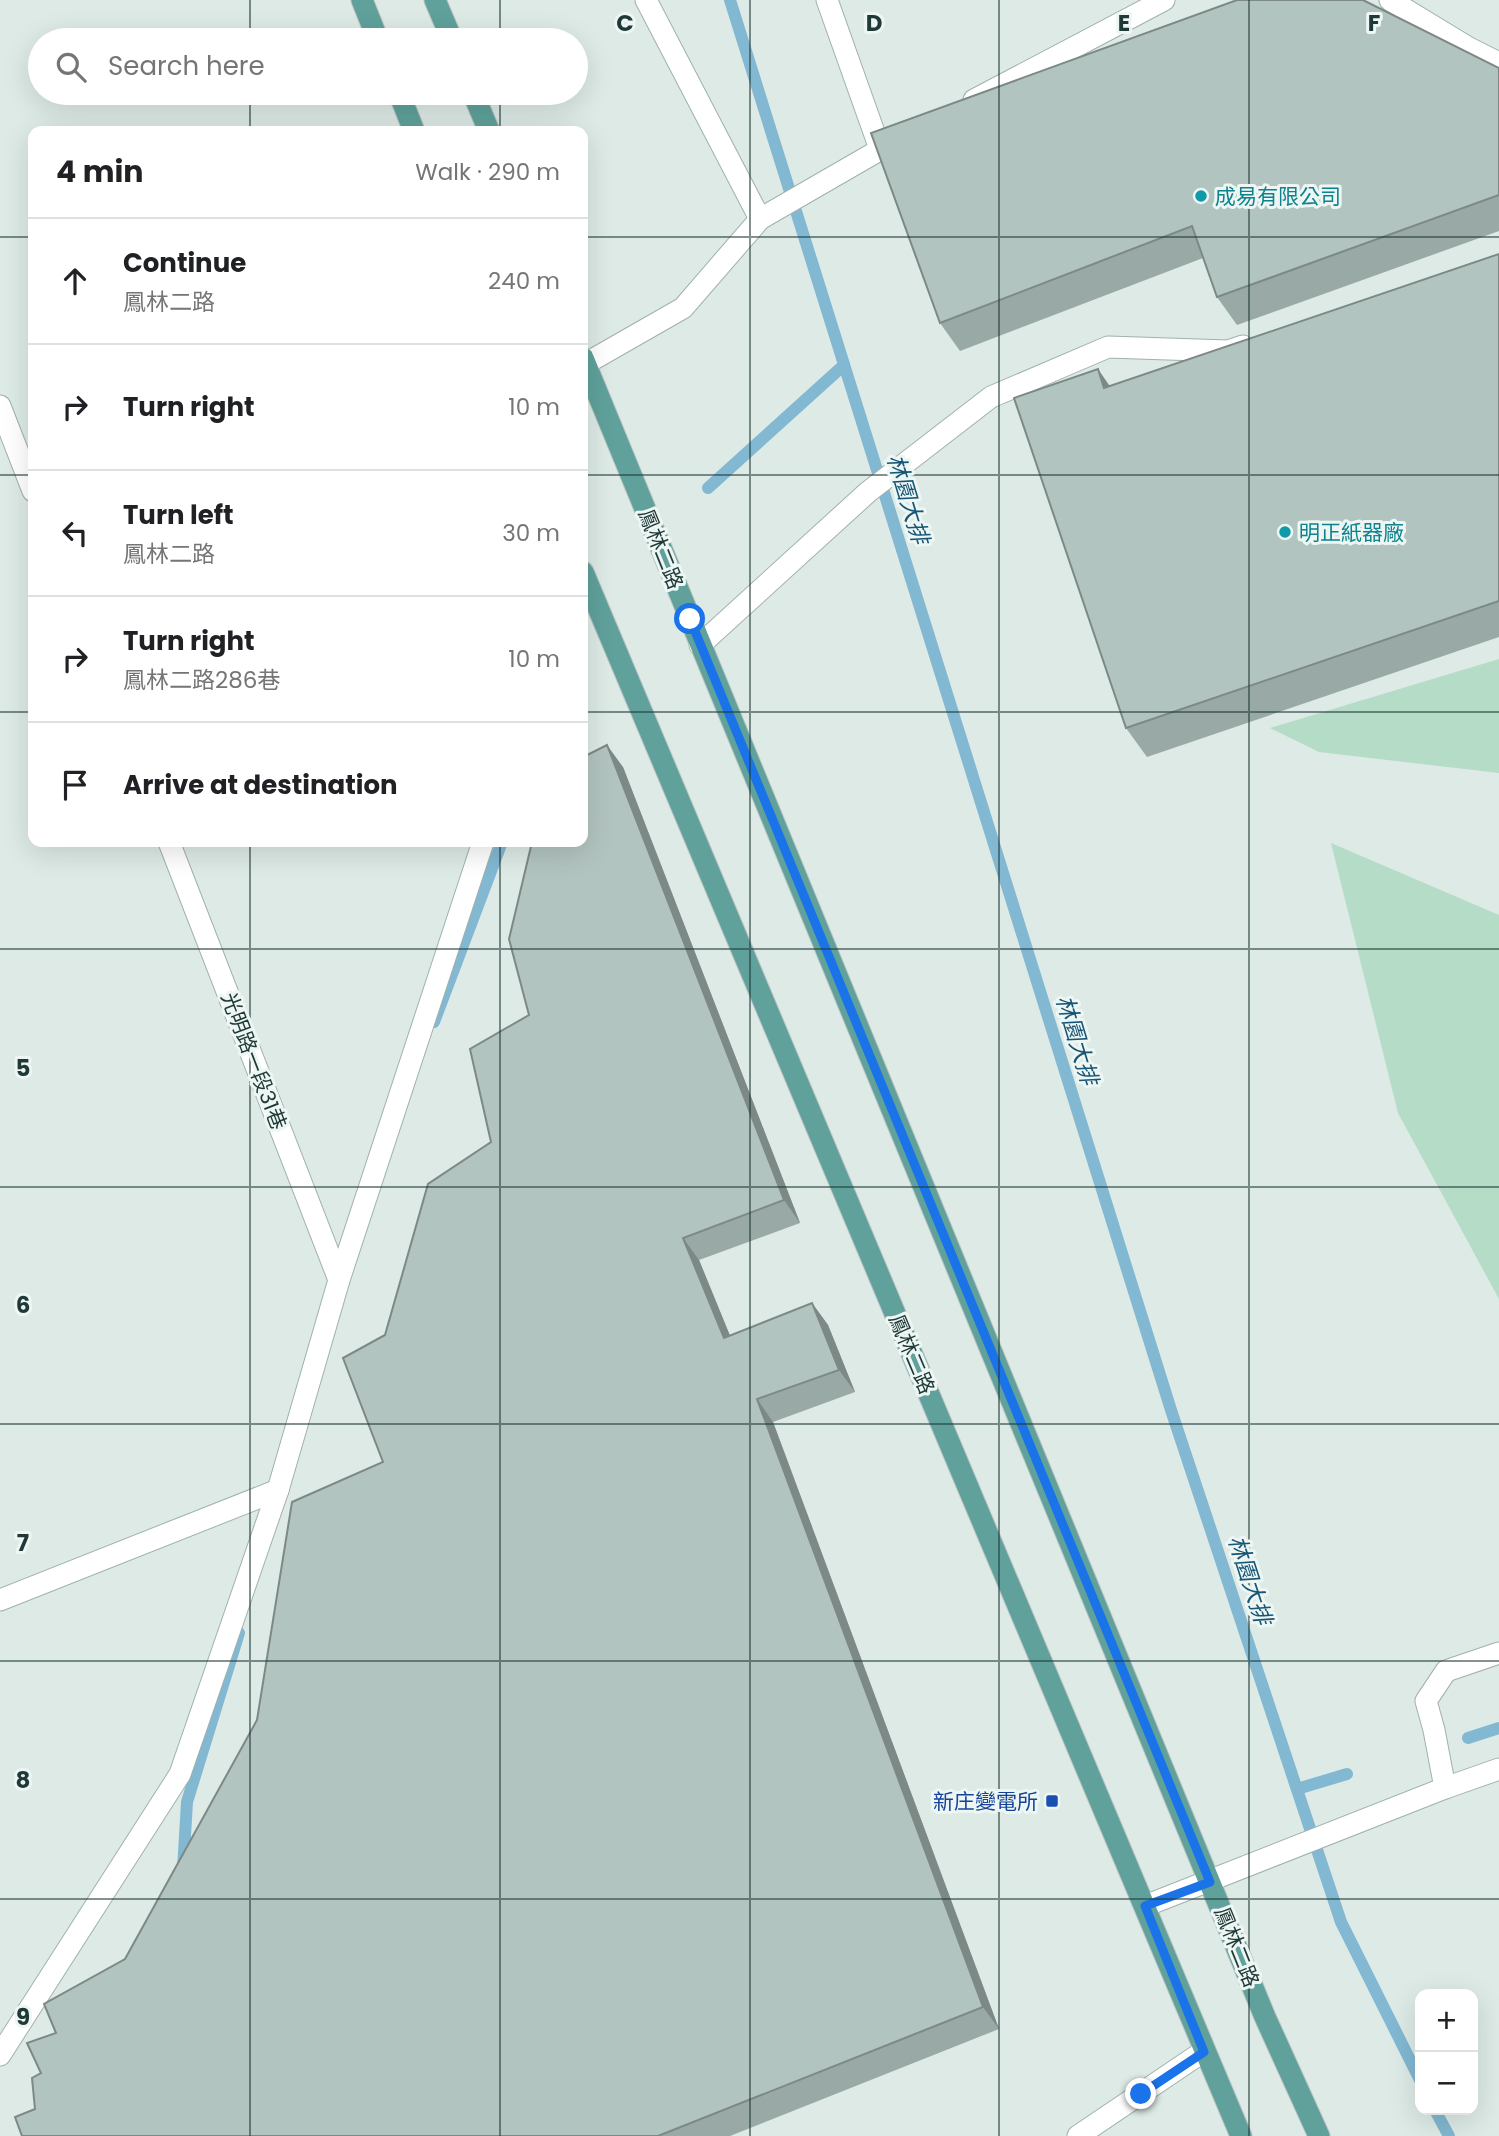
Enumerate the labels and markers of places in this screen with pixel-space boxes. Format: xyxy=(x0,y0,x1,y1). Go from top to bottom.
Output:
place label: 成易有限公司 xyxy=(1215,182,1341,211)
marker: 成易有限公司 xyxy=(1193,188,1209,204)
place label: 明正紙器廠 xyxy=(1299,518,1404,547)
marker: 明正紙器廠 xyxy=(1277,524,1293,540)
place label: 新庄變電所 xyxy=(933,1787,1038,1816)
marker: 新庄變電所 xyxy=(1044,1793,1060,1809)

